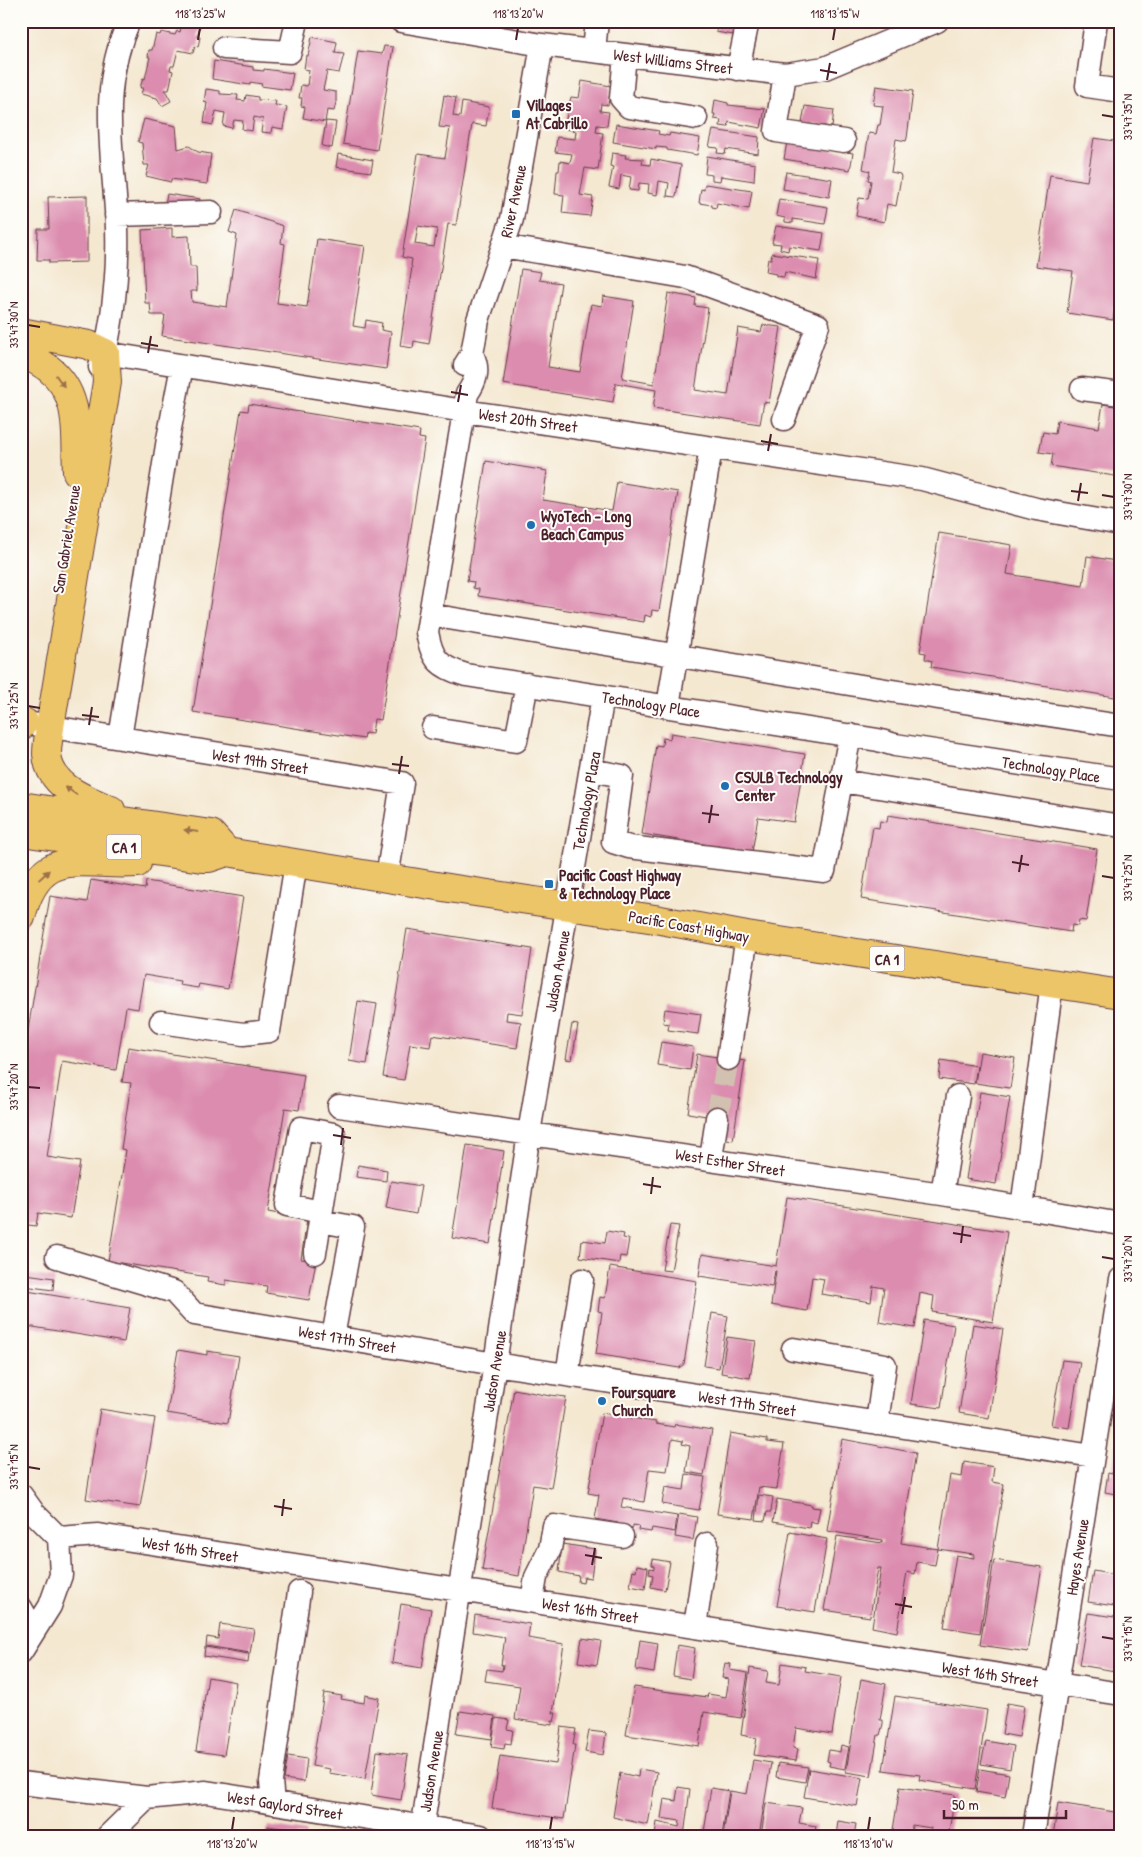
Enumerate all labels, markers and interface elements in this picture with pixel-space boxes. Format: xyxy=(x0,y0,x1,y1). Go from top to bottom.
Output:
text: 118°13'25"W xyxy=(175,5,226,22)
text: 118°13'20"W xyxy=(493,5,544,22)
text: 118°13'15"W xyxy=(811,5,860,22)
street label: West Williams Street xyxy=(612,43,734,79)
place label: Villages At Cabrillo xyxy=(526,94,588,134)
text: 33°47'35"N xyxy=(1119,94,1136,140)
marker: Villages At Cabrillo xyxy=(510,108,522,120)
street label: River Avenue xyxy=(495,162,532,240)
text: 33°47'30"N xyxy=(5,302,22,348)
one-way arrow xyxy=(55,374,65,388)
street label: West 20th Street xyxy=(477,402,579,438)
text: 33°47'30"N xyxy=(1119,474,1136,520)
street label: San Gabriel Avenue xyxy=(47,482,86,595)
place label: WyoTech - Long Beach Campus xyxy=(541,505,631,546)
marker: WyoTech - Long Beach Campus xyxy=(525,519,537,531)
text: 33°47'25"N xyxy=(5,683,22,729)
street label: Technology Place xyxy=(600,685,702,723)
street label: West 19th Street xyxy=(211,743,310,779)
street label: Technology Plaza xyxy=(566,750,606,852)
street label: Technology Place xyxy=(1000,750,1102,788)
place label: CSULB Technology Center xyxy=(735,766,843,806)
marker: CSULB Technology Center xyxy=(719,780,731,792)
one-way arrow xyxy=(64,786,78,796)
one-way arrow xyxy=(183,827,199,835)
road number: CA 1 xyxy=(106,834,142,860)
text: 33°47'25"N xyxy=(1119,855,1136,901)
place label: Pacific Coast Highway & Technology Place xyxy=(559,864,681,905)
one-way arrow xyxy=(37,869,49,881)
marker: Pacific Coast Highway & Technology Place xyxy=(543,878,555,890)
street label: Pacific Coast Highway xyxy=(627,905,751,947)
street label: Judson Avenue xyxy=(539,928,575,1014)
road number: CA 1 xyxy=(870,946,904,972)
text: 33°47'20"N xyxy=(5,1064,22,1110)
street label: West Esther Street xyxy=(674,1142,787,1182)
text: 33°47'20"N xyxy=(1119,1236,1136,1282)
street label: West 17th Street xyxy=(297,1320,398,1358)
street label: Judson Avenue xyxy=(477,1328,511,1414)
place label: Foursquare Church xyxy=(611,1381,676,1421)
street label: West 17th Street xyxy=(697,1384,798,1422)
marker: Foursquare Church xyxy=(596,1395,608,1407)
text: 33°47'15"N xyxy=(5,1444,22,1490)
street label: Hayes Avenue xyxy=(1060,1516,1094,1597)
street label: West 16th Street xyxy=(140,1531,240,1568)
street label: West 16th Street xyxy=(540,1592,640,1629)
text: 33°47'15"N xyxy=(1119,1616,1136,1662)
street label: West 16th Street xyxy=(940,1656,1040,1693)
street label: Judson Avenue xyxy=(414,1728,448,1814)
street label: West Gaylord Street xyxy=(226,1785,345,1825)
scale bar xyxy=(944,1787,1067,1819)
text: 50 m xyxy=(952,1794,979,1815)
text: 118°13'20"W xyxy=(207,1835,258,1852)
text: 118°13'15"W xyxy=(526,1835,575,1852)
text: 118°13'10"W xyxy=(843,1835,893,1852)

